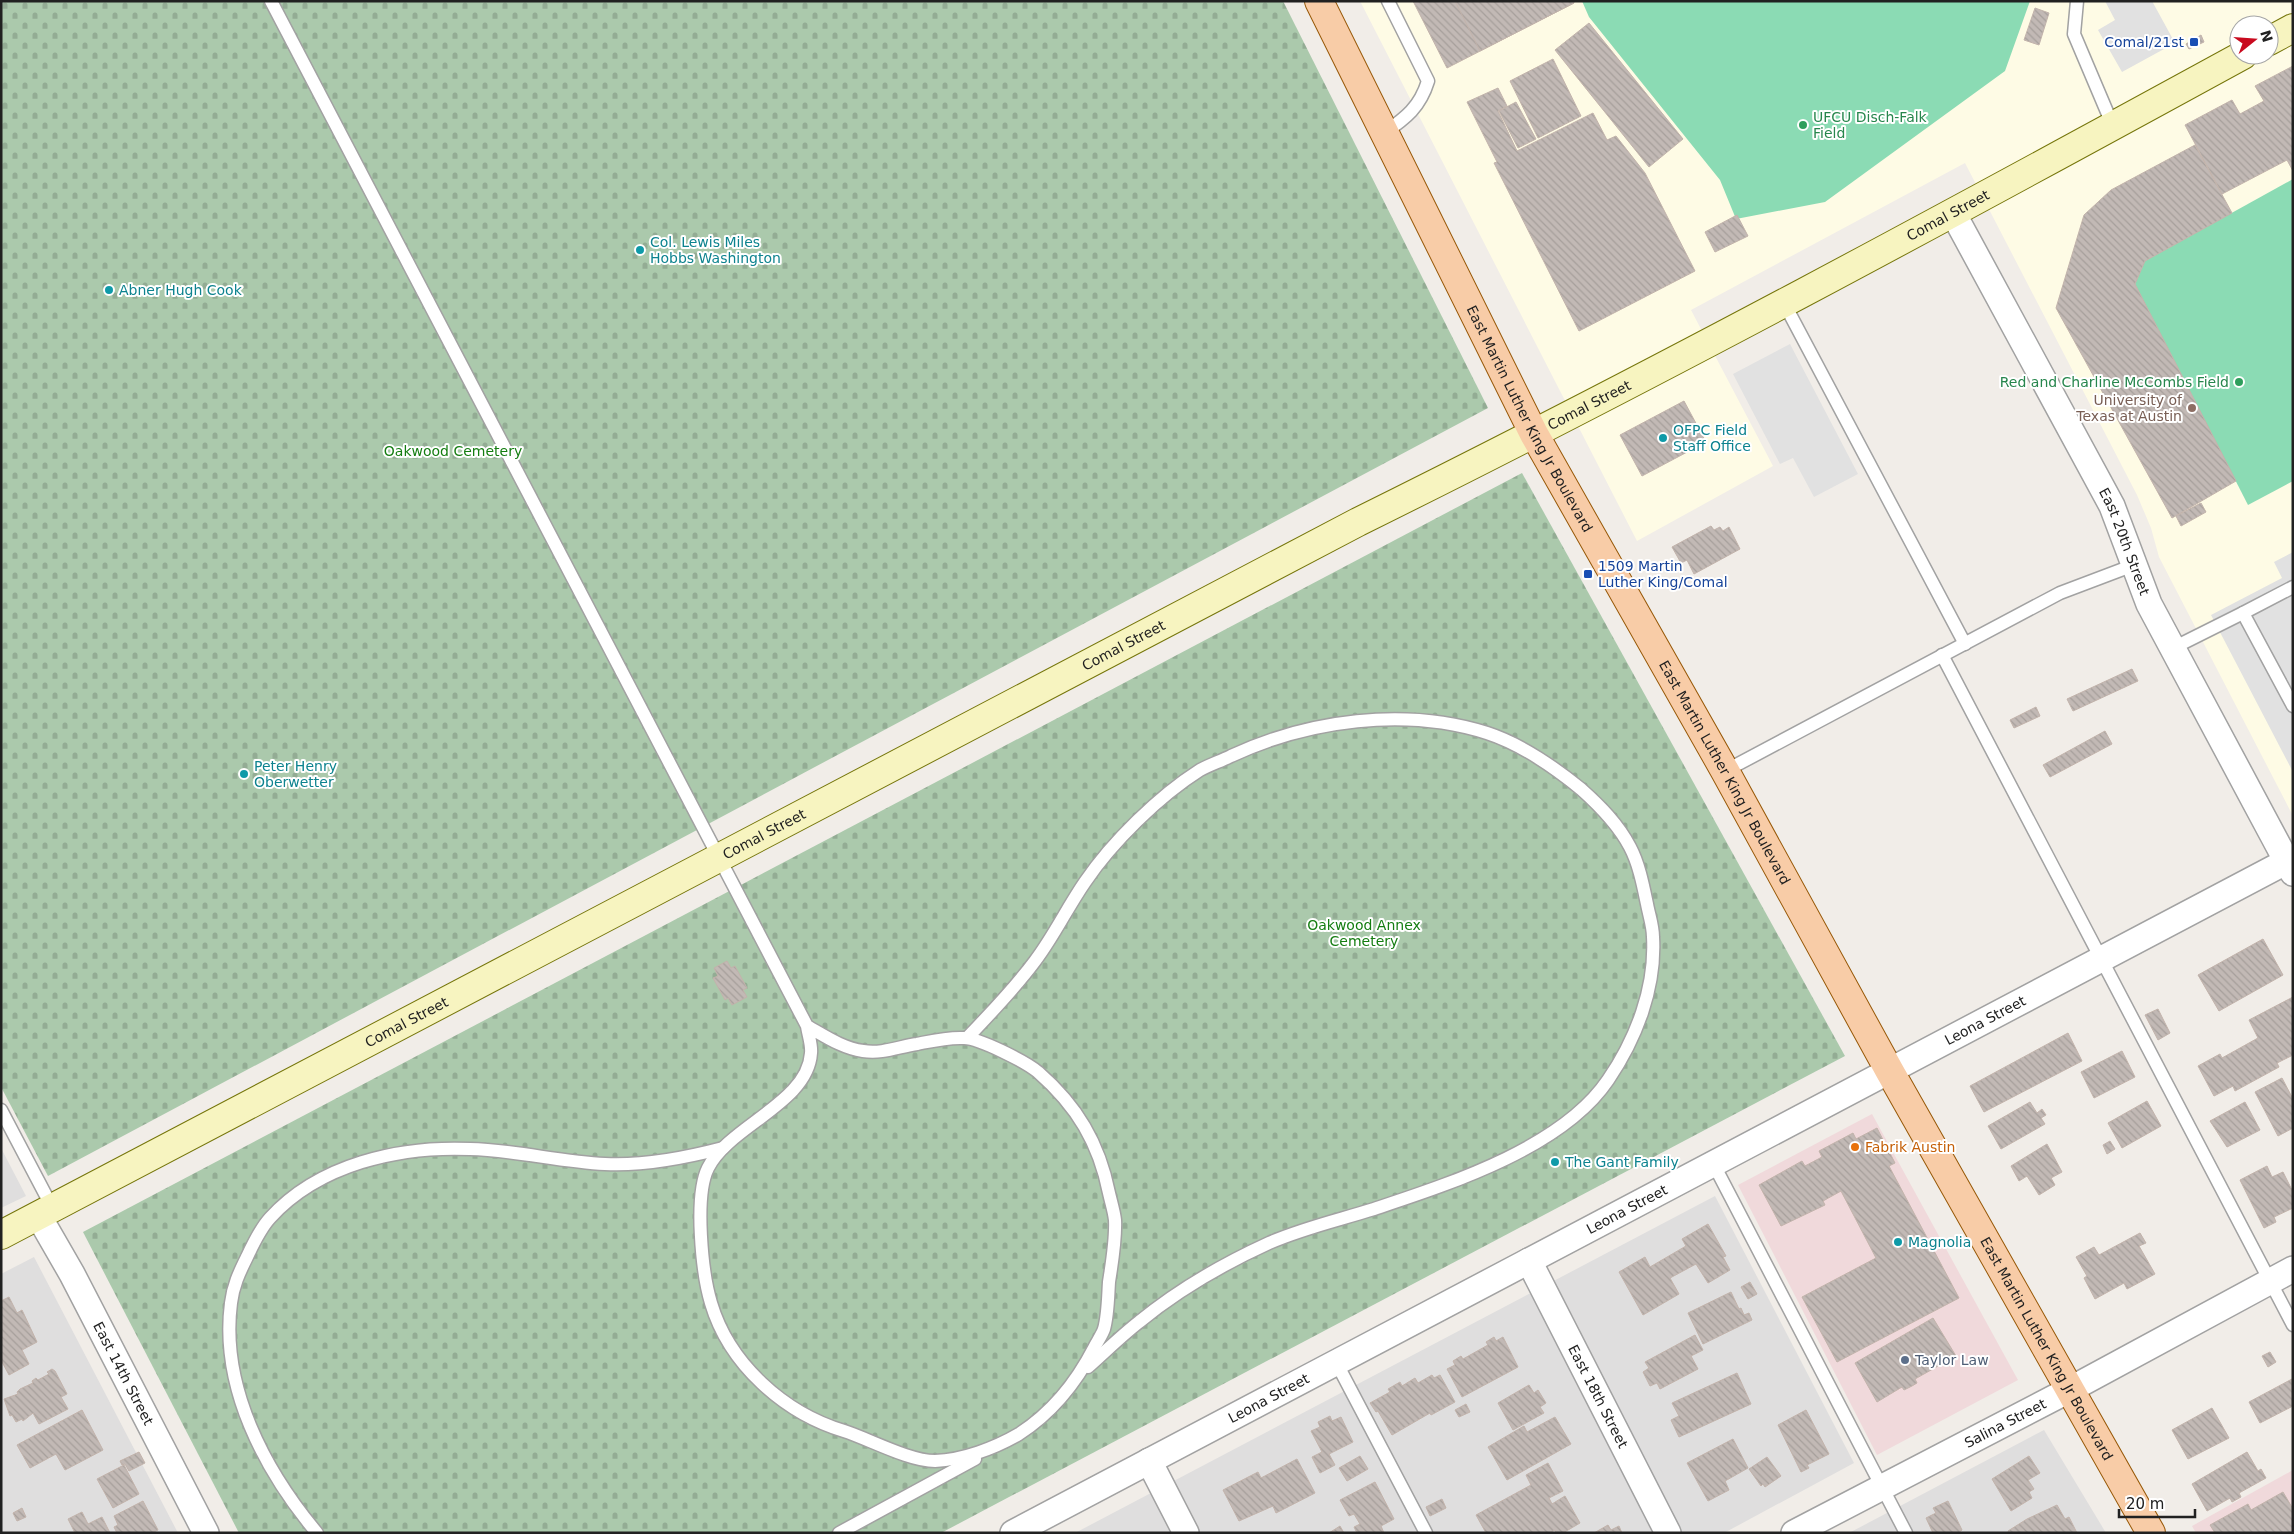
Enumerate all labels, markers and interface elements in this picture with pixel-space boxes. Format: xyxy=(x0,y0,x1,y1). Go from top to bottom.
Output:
north arrow xyxy=(2229,15,2279,65)
text: N xyxy=(2257,28,2276,44)
place label: Comal/21st xyxy=(2104,34,2185,50)
marker: Comal/21st xyxy=(2188,36,2200,48)
place label: UFCU Disch-Falk Field xyxy=(1813,109,1928,141)
marker: UFCU Disch-Falk Field xyxy=(1797,119,1809,131)
street label: Comal Street xyxy=(1904,186,1993,244)
place label: Col. Lewis Miles Hobbs Washington xyxy=(650,234,781,266)
marker: Col. Lewis Miles Hobbs Washington xyxy=(634,244,646,256)
place label: Abner Hugh Cook xyxy=(119,282,243,298)
marker: Abner Hugh Cook xyxy=(103,284,115,296)
street label: East Martin Luther King Jr Boulevard xyxy=(1463,303,1596,535)
place label: Red and Charline McCombs Field xyxy=(2000,374,2229,390)
marker: Red and Charline McCombs Field xyxy=(2233,376,2245,388)
street label: Comal Street xyxy=(1545,377,1634,433)
place label: University of Texas at Austin xyxy=(2075,392,2183,424)
marker: University of Texas at Austin xyxy=(2186,402,2198,414)
place label: OFPC Field Staff Office xyxy=(1673,422,1751,454)
marker: OFPC Field Staff Office xyxy=(1657,432,1669,444)
park label: Oakwood Cemetery xyxy=(384,443,522,459)
street label: East 20th Street xyxy=(2096,485,2153,598)
place label: 1509 Martin Luther King/Comal xyxy=(1598,558,1728,590)
marker: 1509 Martin Luther King/Comal xyxy=(1582,568,1594,580)
street label: Comal Street xyxy=(1079,617,1168,674)
street label: East Martin Luther King Jr Boulevard xyxy=(1656,658,1794,887)
place label: Peter Henry Oberwetter xyxy=(254,758,337,790)
marker: Peter Henry Oberwetter xyxy=(238,768,250,780)
street label: Comal Street xyxy=(720,805,809,862)
park label: Oakwood Annex Cemetery xyxy=(1307,917,1421,949)
street label: Leona Street xyxy=(1942,992,2029,1048)
street label: Comal Street xyxy=(362,993,451,1050)
place label: Fabrik Austin xyxy=(1865,1139,1955,1155)
marker: Fabrik Austin xyxy=(1849,1141,1861,1153)
place label: The Gant Family xyxy=(1564,1154,1679,1170)
marker: The Gant Family xyxy=(1549,1156,1561,1168)
street label: Leona Street xyxy=(1584,1181,1671,1237)
place label: Magnolia xyxy=(1908,1234,1971,1250)
street label: East Martin Luther King Jr Boulevard xyxy=(1977,1234,2116,1463)
marker: Magnolia xyxy=(1892,1236,1904,1248)
street label: East 14th Street xyxy=(90,1319,157,1428)
street label: East 18th Street xyxy=(1565,1342,1631,1451)
place label: Taylor Law xyxy=(1914,1352,1989,1368)
marker: Taylor Law xyxy=(1899,1354,1911,1366)
street label: Leona Street xyxy=(1225,1370,1312,1426)
street label: Salina Street xyxy=(1962,1395,2049,1451)
scale bar xyxy=(2119,1486,2195,1518)
text: 20 m xyxy=(2126,1495,2164,1513)

